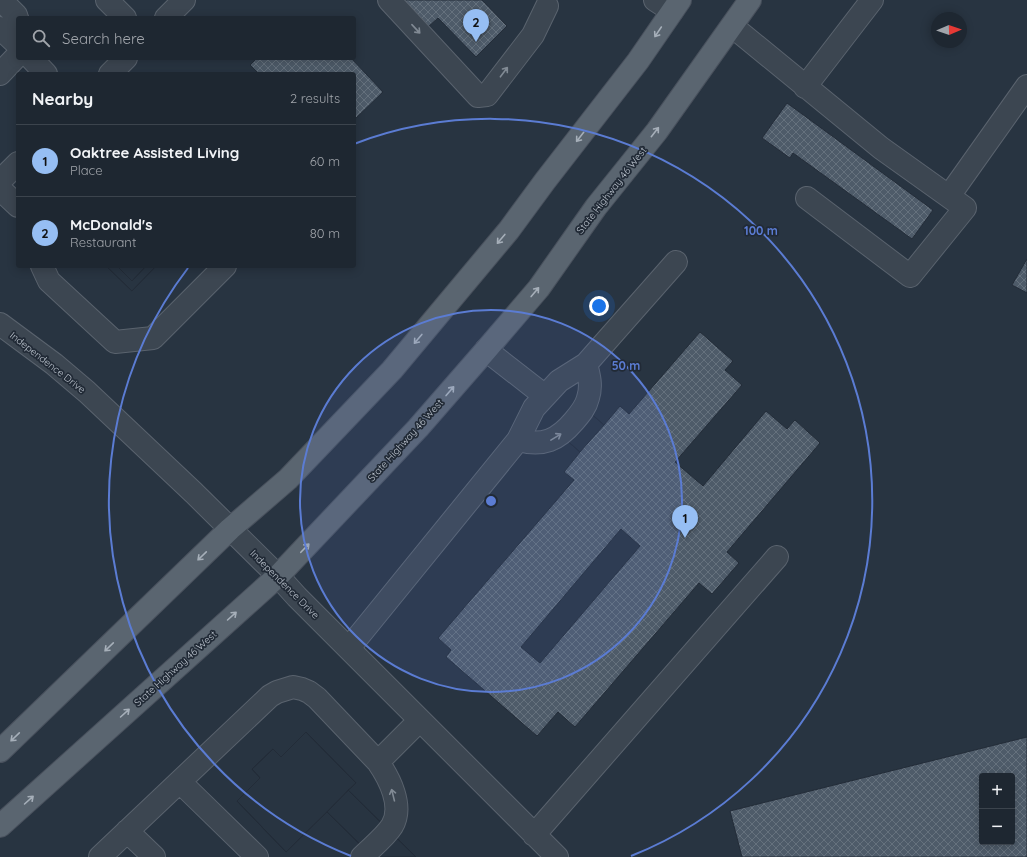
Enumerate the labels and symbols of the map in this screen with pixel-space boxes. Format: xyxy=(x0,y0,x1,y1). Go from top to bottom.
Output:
pin: 2 xyxy=(463,9,489,42)
north arrow xyxy=(931,12,967,48)
one-way arrow xyxy=(411,24,420,34)
one-way arrow xyxy=(654,26,662,37)
one-way arrow xyxy=(500,67,509,78)
one-way arrow xyxy=(651,127,660,138)
one-way arrow xyxy=(576,131,585,142)
street label: State Highway 46 West xyxy=(573,144,650,236)
text: 100 m xyxy=(744,223,778,238)
one-way arrow xyxy=(497,234,506,245)
one-way arrow xyxy=(531,287,540,298)
your location xyxy=(589,296,609,316)
street label: Independence Drive xyxy=(7,329,88,396)
one-way arrow xyxy=(413,334,422,345)
text: 50 m xyxy=(612,358,640,373)
one-way arrow xyxy=(446,386,455,396)
street label: State Highway 46 West xyxy=(365,396,446,484)
one-way arrow xyxy=(550,432,562,440)
centre of rings xyxy=(484,494,498,508)
pin: 1 xyxy=(672,505,698,538)
one-way arrow xyxy=(300,543,310,553)
street label: Independence Drive xyxy=(247,547,322,622)
one-way arrow xyxy=(197,552,207,561)
one-way arrow xyxy=(227,612,238,621)
street label: State Highway 46 West xyxy=(131,627,220,709)
one-way arrow xyxy=(104,642,114,651)
one-way arrow xyxy=(120,708,131,717)
one-way arrow xyxy=(10,732,20,741)
one-way arrow xyxy=(389,788,397,801)
one-way arrow xyxy=(24,795,34,805)

